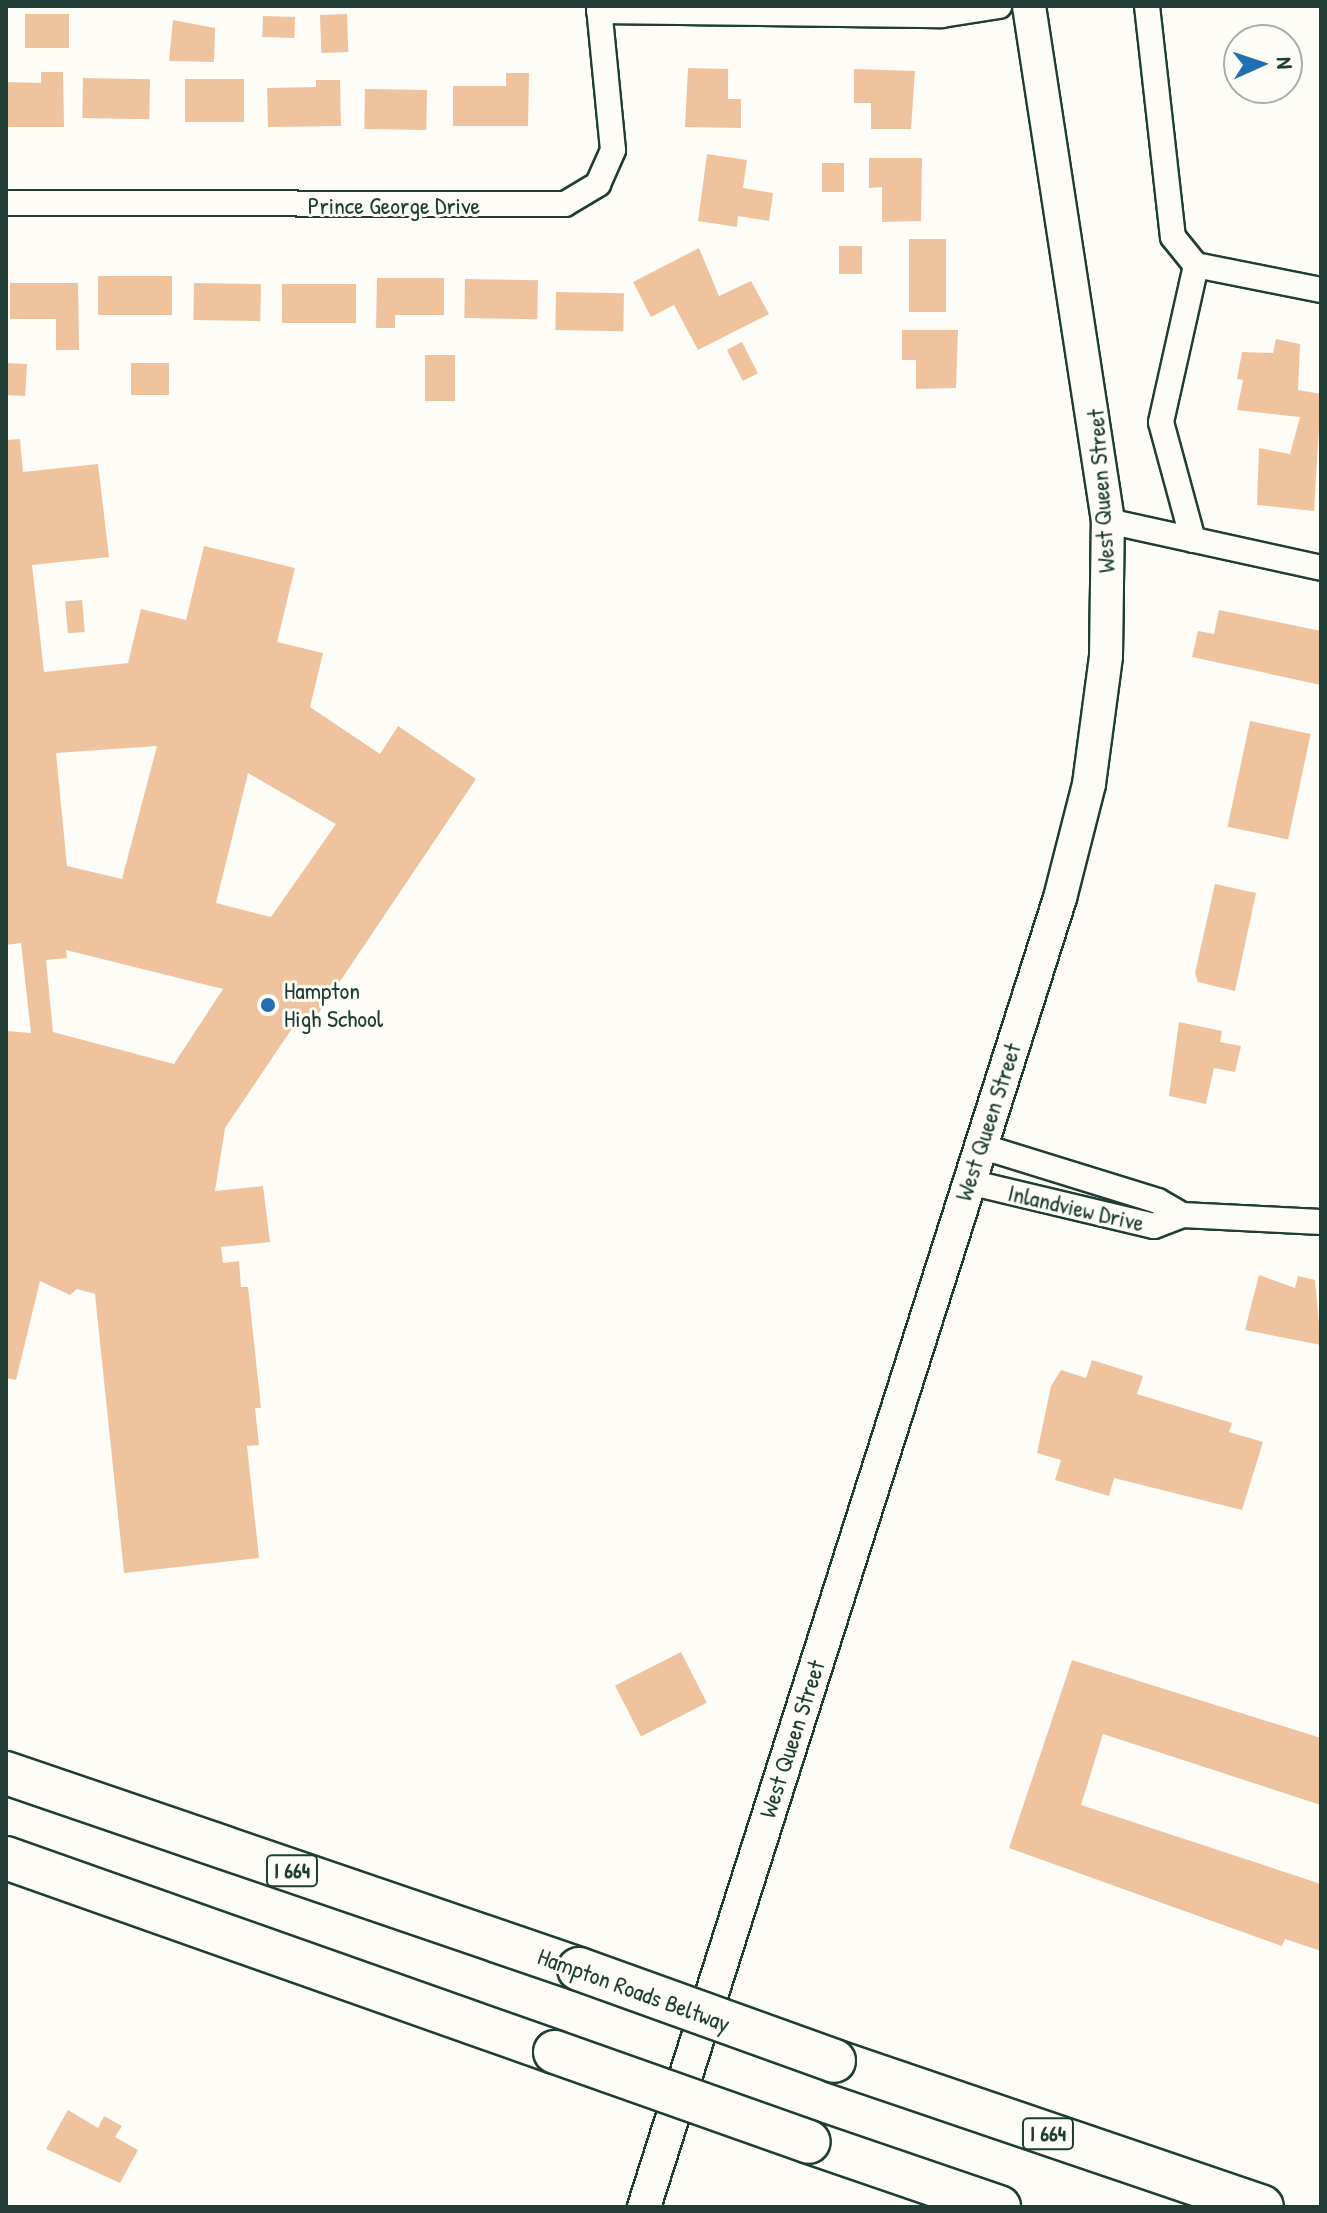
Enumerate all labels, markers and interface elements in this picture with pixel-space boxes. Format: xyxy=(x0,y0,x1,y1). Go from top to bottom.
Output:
north arrow xyxy=(1223,24,1303,104)
text: N xyxy=(1270,56,1300,69)
street label: Prince George Drive xyxy=(308,192,480,220)
street label: West Queen Street xyxy=(1081,408,1121,574)
place label: Hampton High School xyxy=(284,977,383,1033)
marker: Hampton High School xyxy=(259,996,277,1014)
street label: West Queen Street xyxy=(949,1040,1027,1204)
street label: Inlandview Drive xyxy=(1005,1178,1147,1238)
street label: West Queen Street xyxy=(753,1657,831,1821)
road number: I 664 xyxy=(264,1853,320,1889)
street label: Hampton Roads Beltway xyxy=(534,1942,734,2038)
road number: I 664 xyxy=(1020,2116,1076,2152)

